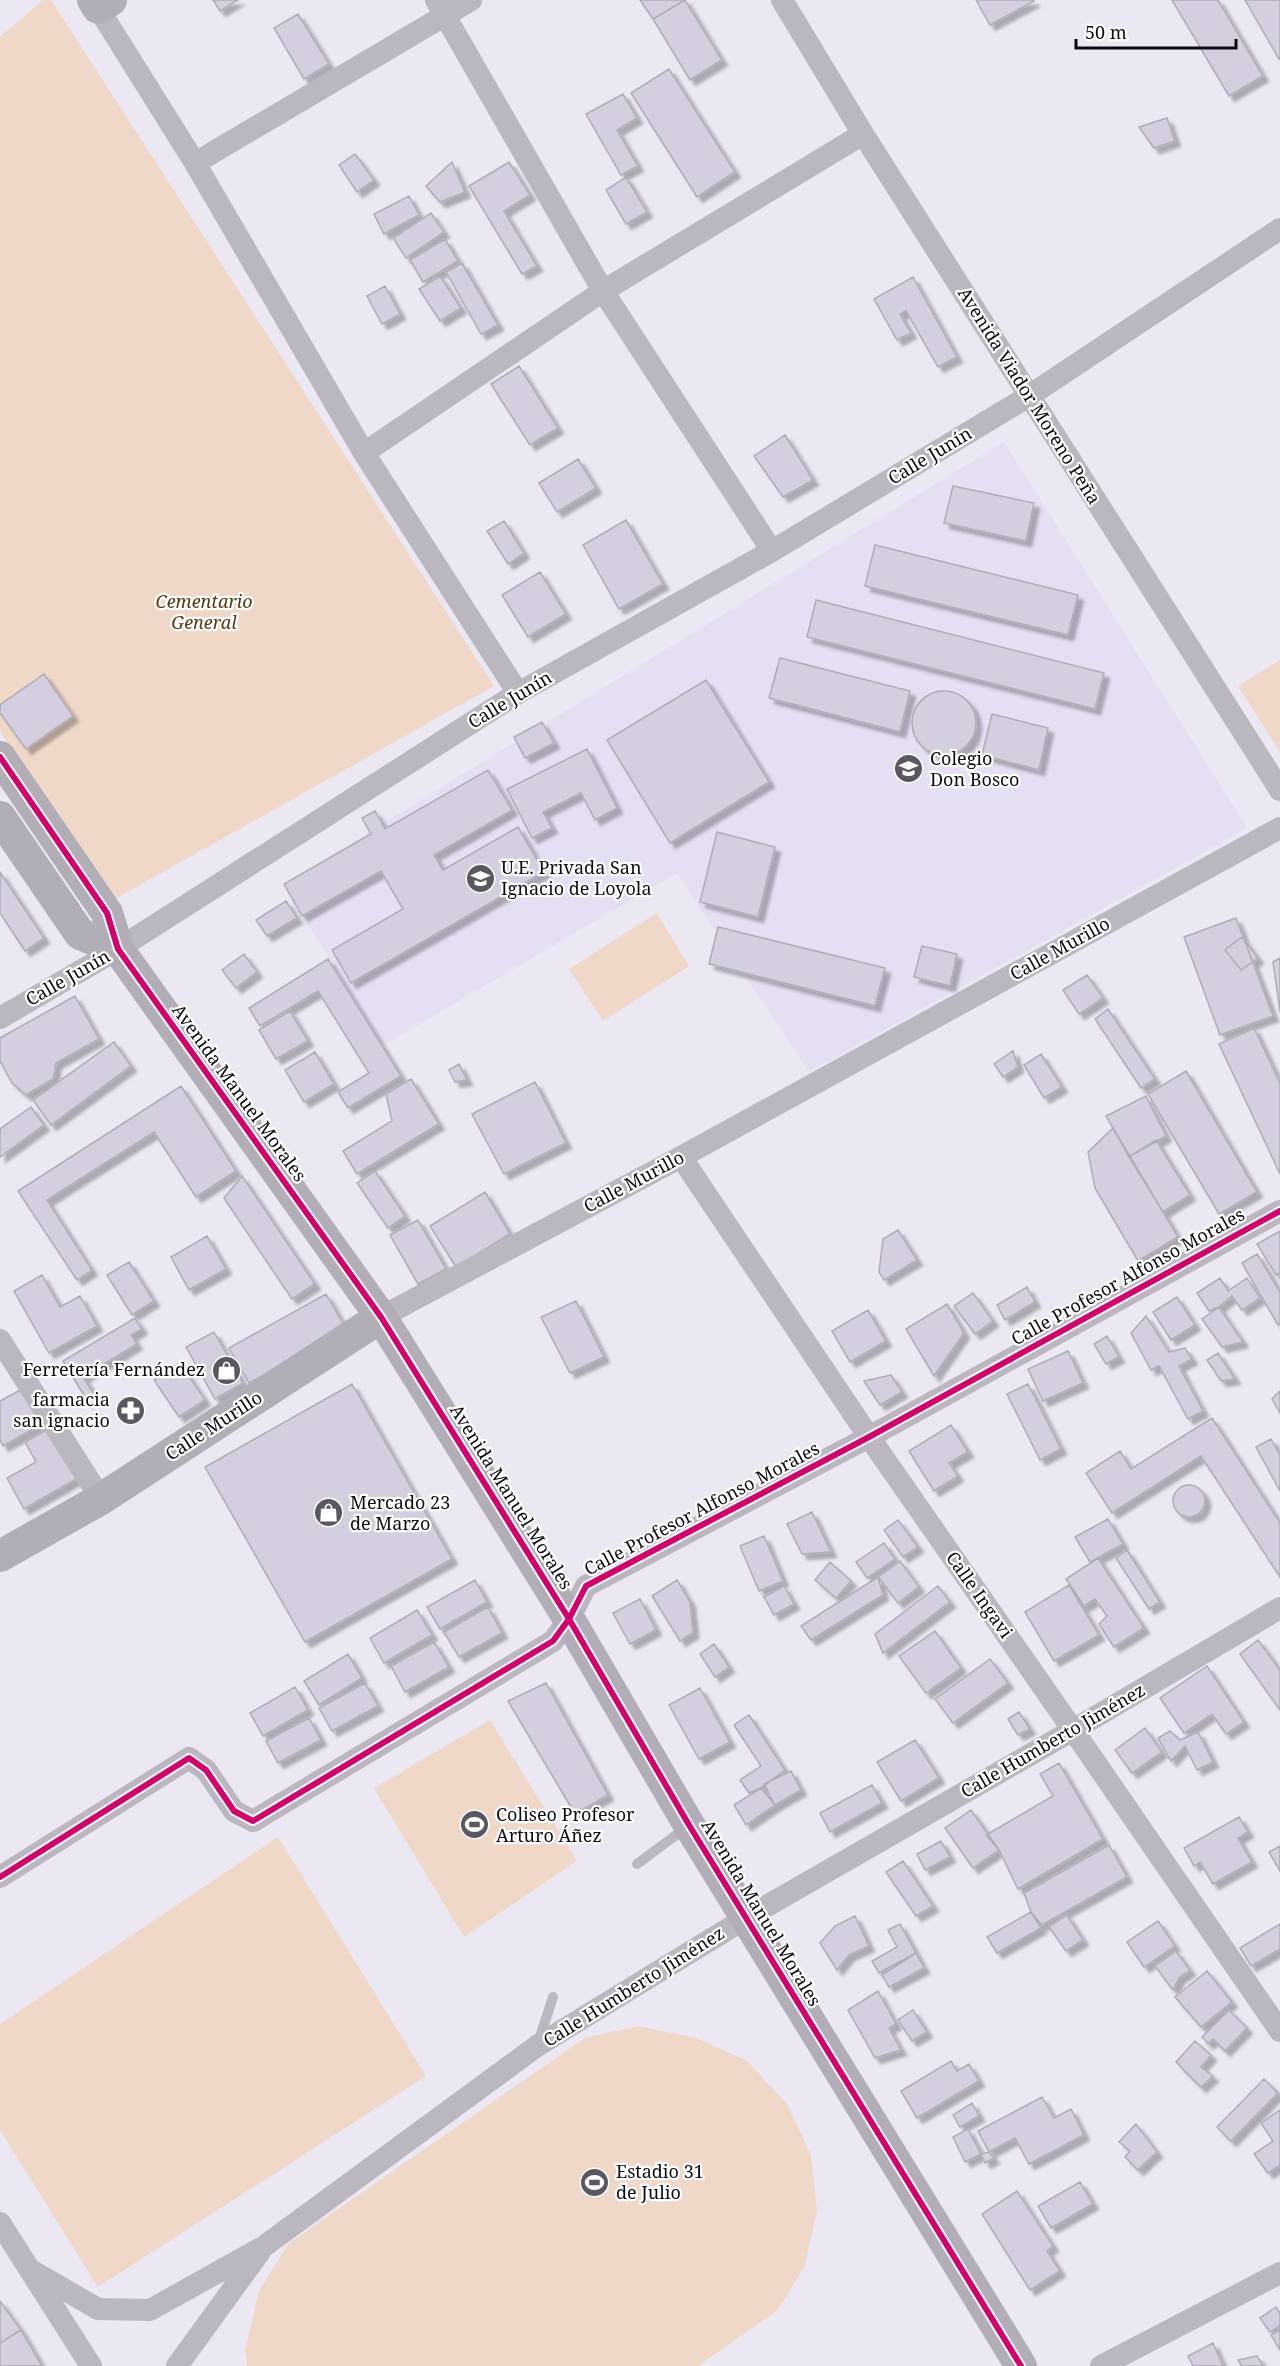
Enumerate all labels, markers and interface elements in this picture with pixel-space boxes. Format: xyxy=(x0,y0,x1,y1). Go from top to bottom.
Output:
scale bar xyxy=(1076,12,1236,50)
text: 50 m xyxy=(1085,20,1127,44)
street label: Avenida Viador Moreno Peña xyxy=(953,282,1107,509)
street label: Calle Junín xyxy=(883,421,976,490)
park label: Cementario General xyxy=(155,589,253,634)
street label: Calle Junín xyxy=(463,665,556,734)
place label: Colegio Don Bosco xyxy=(930,746,1019,791)
school or university icon: Colegio Don Bosco xyxy=(893,753,925,785)
place label: U.E. Privada San Ignacio de Loyola xyxy=(501,855,652,900)
school or university icon: U.E. Privada San Ignacio de Loyola xyxy=(464,862,496,894)
street label: Calle Murillo xyxy=(1005,911,1114,985)
street label: Calle Junín xyxy=(21,943,114,1011)
street label: Avenida Manuel Morales xyxy=(167,999,312,1186)
street label: Calle Murillo xyxy=(579,1145,688,1218)
street label: Calle Profesor Alfonso Morales xyxy=(1007,1202,1248,1350)
shop icon: Ferretería Fernández xyxy=(210,1354,242,1386)
place label: Ferretería Fernández xyxy=(23,1357,205,1381)
street label: Calle Murillo xyxy=(160,1385,266,1465)
place label: farmacia san ignacio xyxy=(13,1387,110,1432)
pharmacy icon: farmacia san ignacio xyxy=(115,1394,147,1426)
street label: Avenida Manuel Morales xyxy=(445,1399,579,1593)
street label: Calle Profesor Alfonso Morales xyxy=(580,1436,823,1581)
place label: Mercado 23 de Marzo xyxy=(350,1490,450,1535)
shop icon: Mercado 23 de Marzo xyxy=(313,1497,345,1529)
street label: Calle Ingavi xyxy=(941,1546,1019,1643)
street label: Calle Humberto Jiménez xyxy=(956,1677,1149,1803)
place label: Coliseo Profesor Arturo Áñez xyxy=(496,1802,635,1847)
sports icon: Coliseo Profesor Arturo Áñez xyxy=(459,1809,491,1841)
street label: Avenida Manuel Morales xyxy=(697,1815,827,2010)
street label: Calle Humberto Jiménez xyxy=(538,1921,729,2052)
place label: Estadio 31 de Julio xyxy=(616,2159,704,2204)
sports icon: Estadio 31 de Julio xyxy=(579,2166,611,2198)

